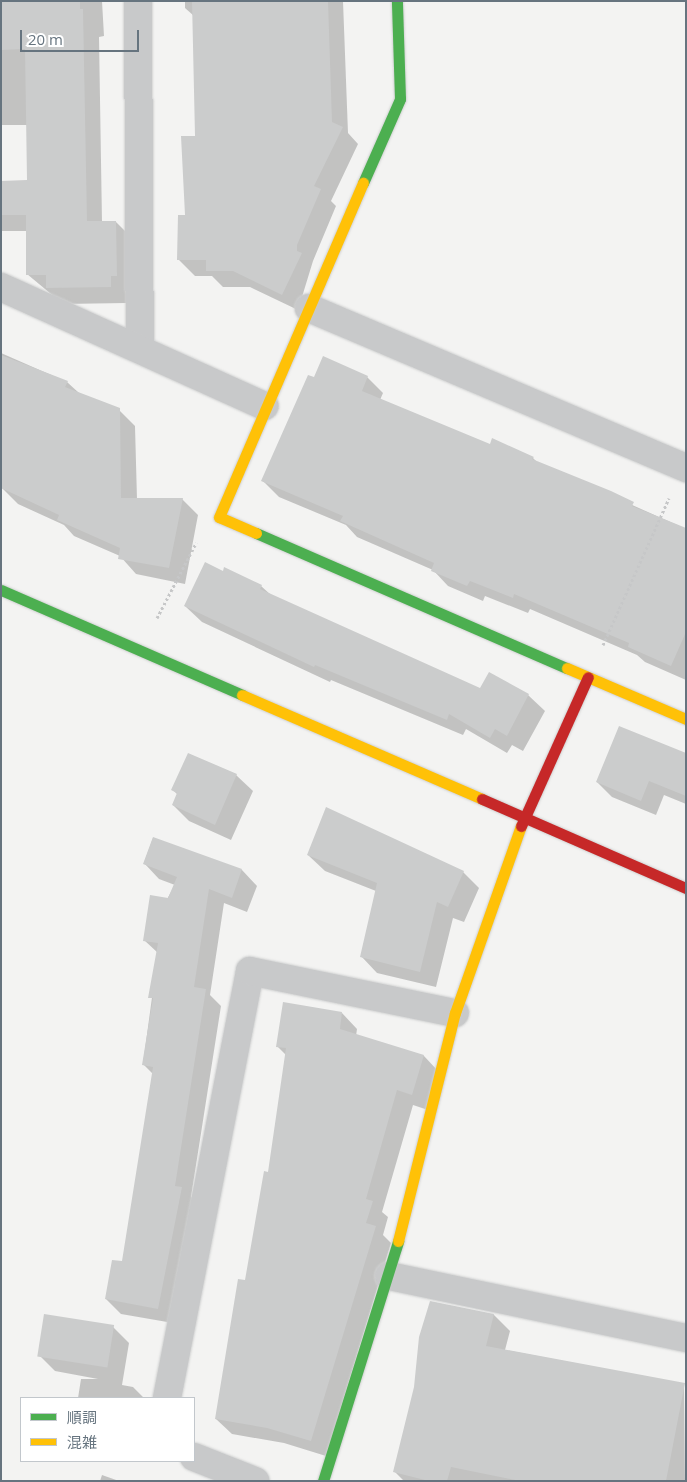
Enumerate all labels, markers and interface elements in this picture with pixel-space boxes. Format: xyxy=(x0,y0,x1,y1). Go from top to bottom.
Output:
scale bar xyxy=(22,20,141,52)
text: 20 m xyxy=(28,29,63,49)
legend xyxy=(20,1397,195,1462)
text: 順調 xyxy=(67,1407,97,1427)
text: 混雑 xyxy=(67,1432,97,1452)

